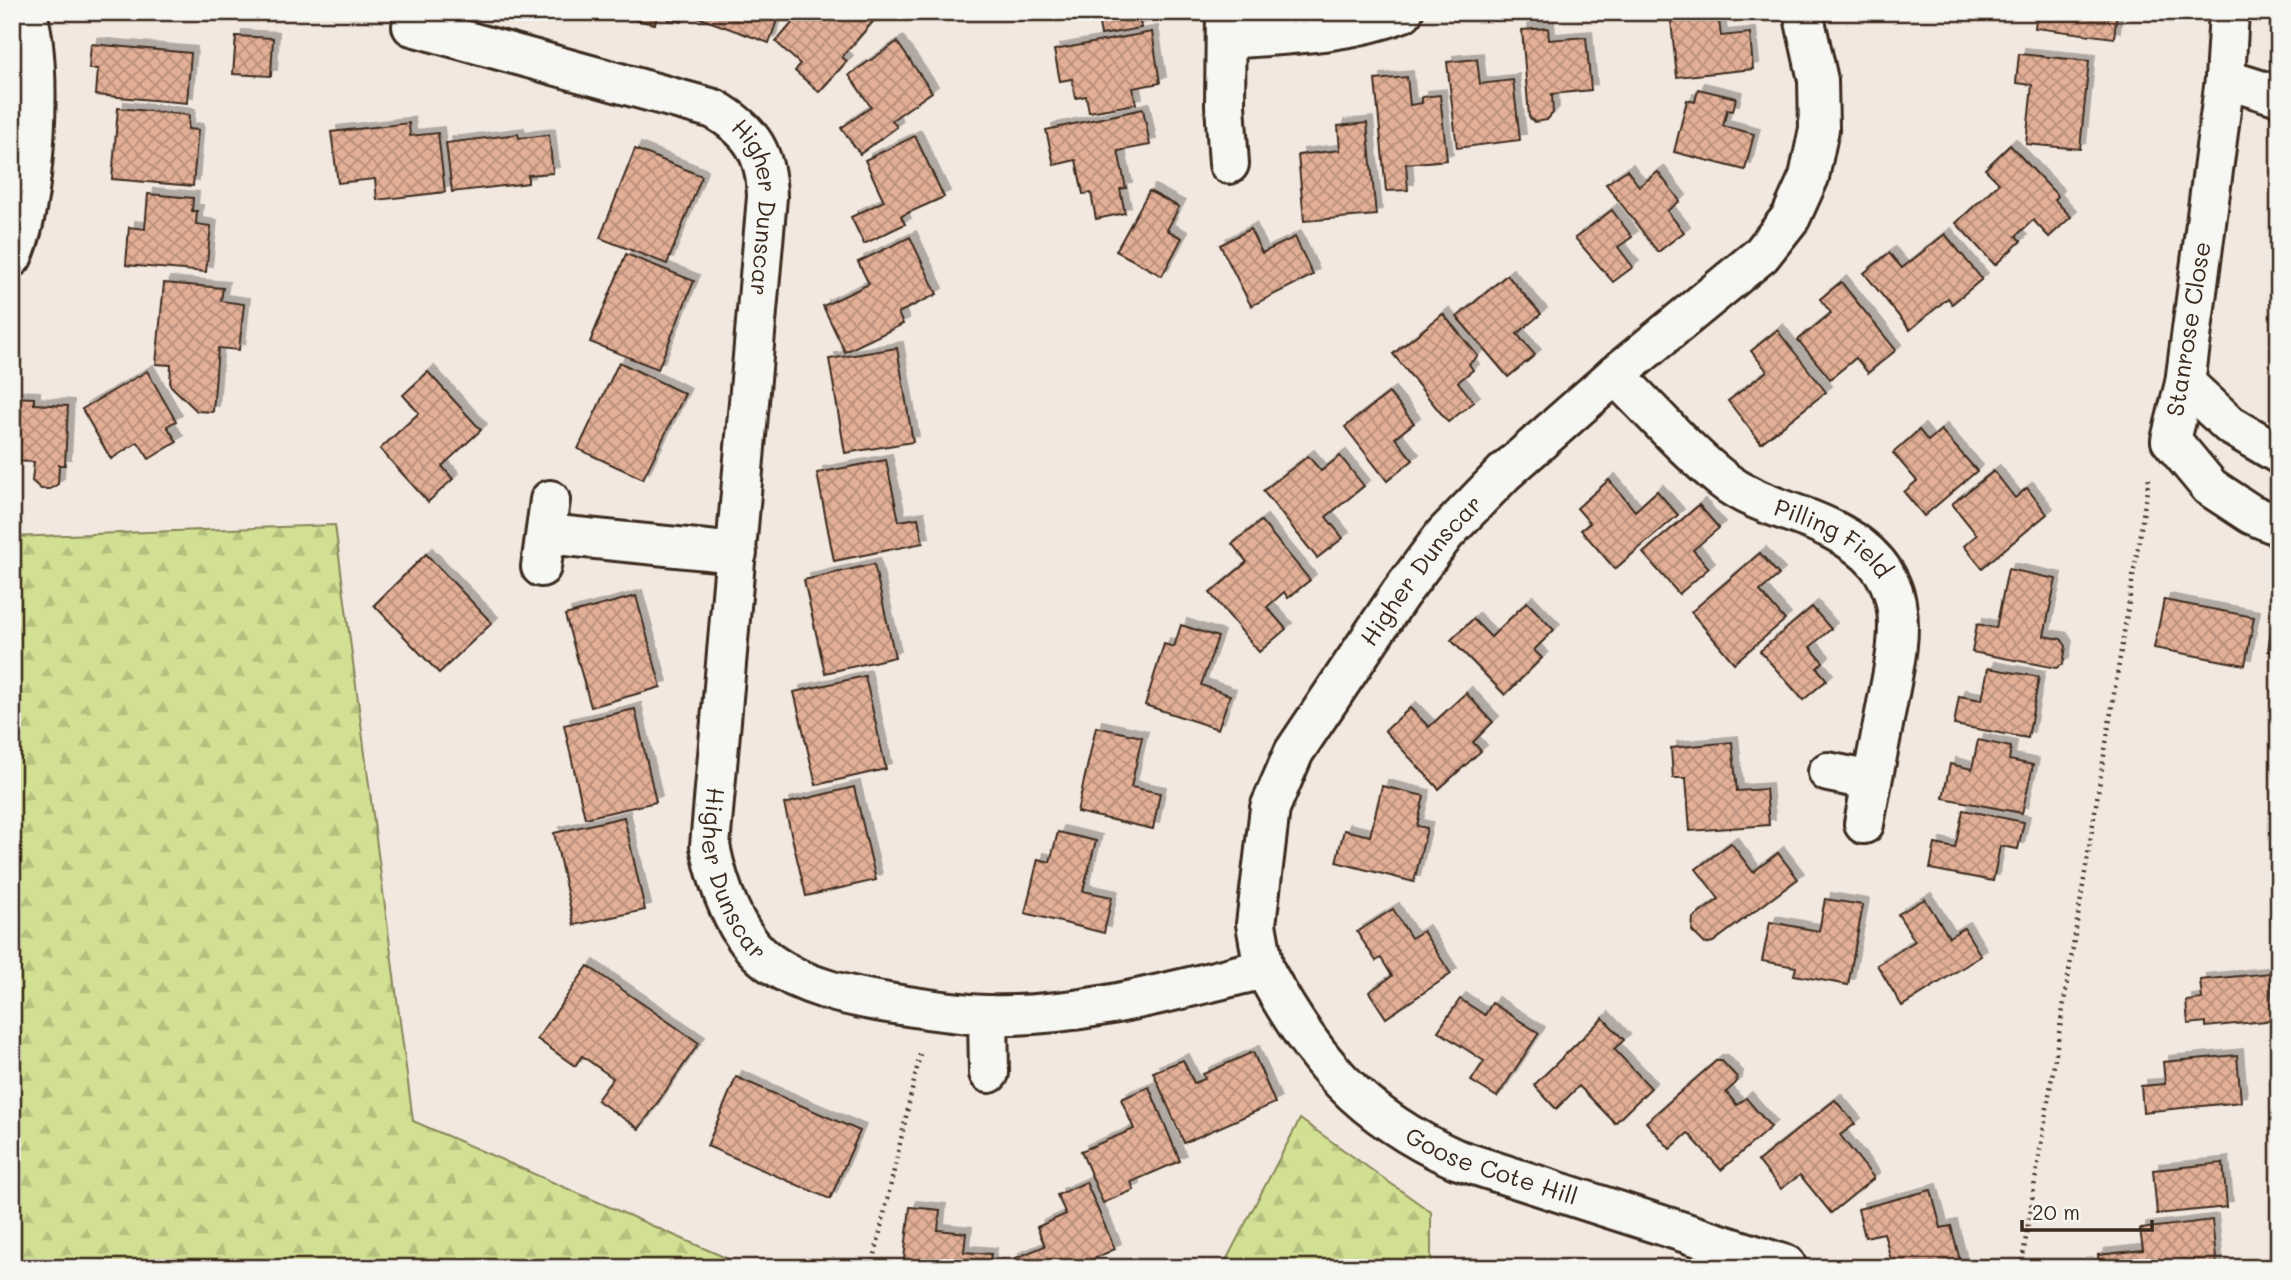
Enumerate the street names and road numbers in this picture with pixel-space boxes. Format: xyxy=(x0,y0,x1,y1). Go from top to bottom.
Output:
street label: Higher Dunscar xyxy=(726,111,784,297)
street label: Stanrose Close xyxy=(2158,239,2217,418)
street label: Higher Dunscar xyxy=(1353,488,1488,651)
street label: Pilling Field xyxy=(1770,491,1900,584)
street label: Higher Dunscar xyxy=(695,786,774,966)
street label: Goose Cote Hill xyxy=(1400,1119,1582,1211)

